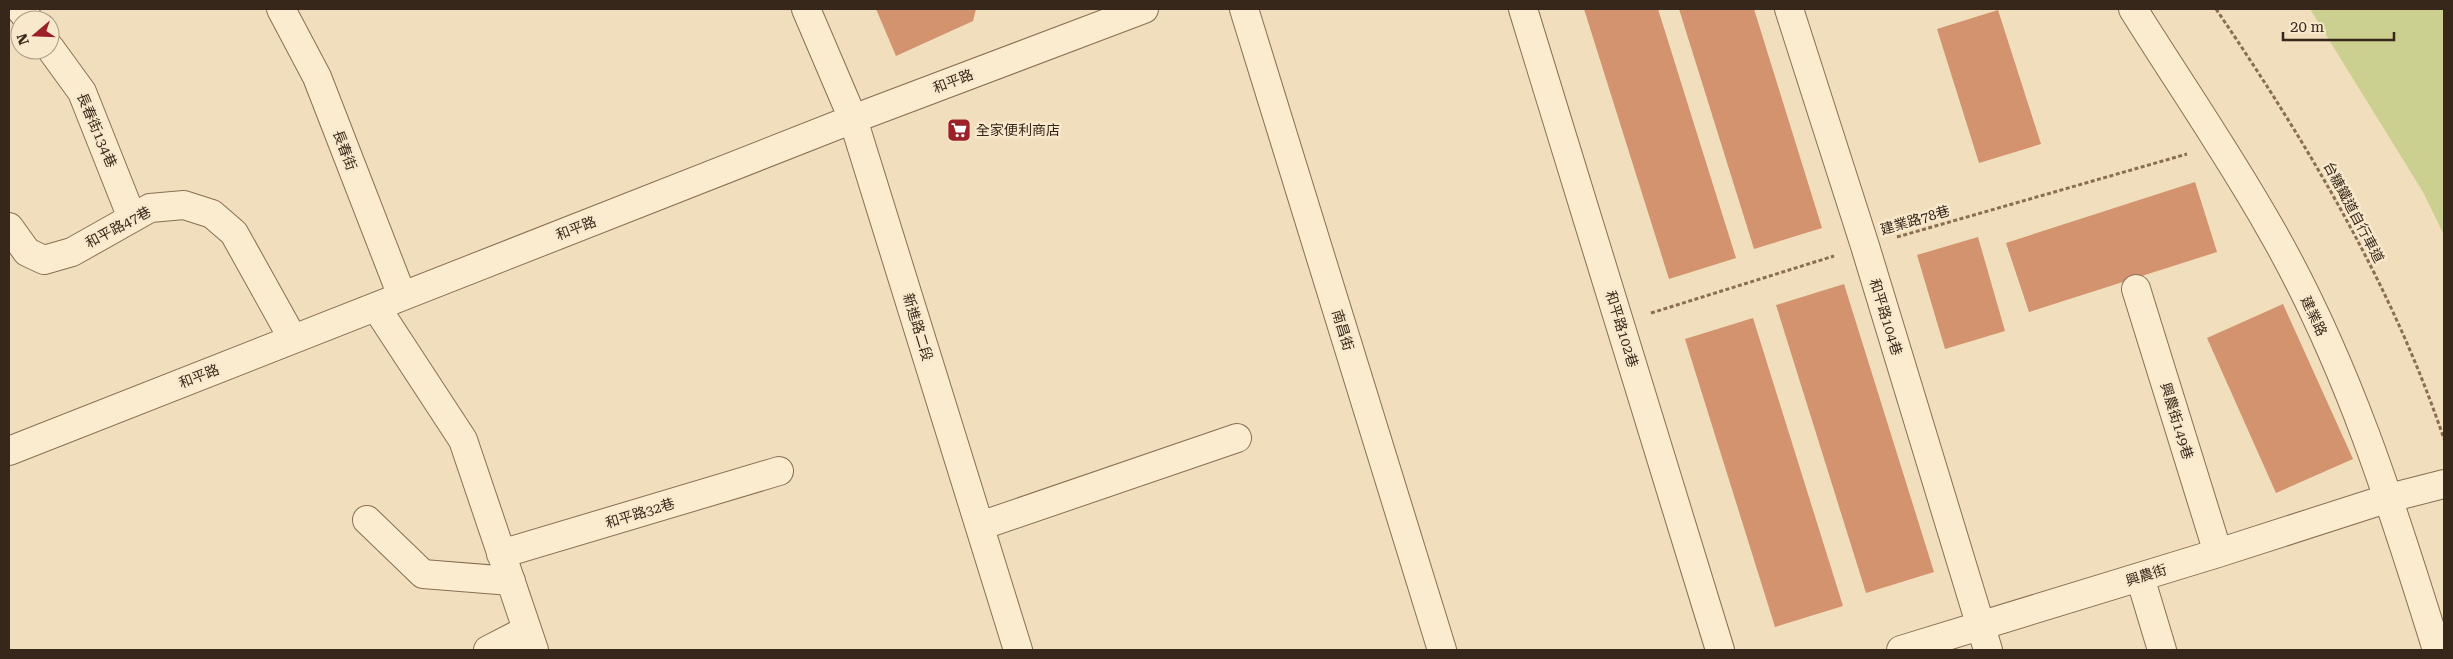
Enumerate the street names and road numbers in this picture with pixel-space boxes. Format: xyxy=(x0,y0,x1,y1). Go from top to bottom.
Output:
street label: 和平路 xyxy=(931,66,975,96)
street label: 長春街134巷 xyxy=(74,90,120,170)
street label: 長春街 xyxy=(330,128,360,172)
street label: 台糖鐵道自行車道 xyxy=(2321,159,2387,265)
street label: 建業路78巷 xyxy=(1878,202,1952,238)
street label: 和平路47巷 xyxy=(83,203,153,251)
street label: 和平路 xyxy=(554,213,598,243)
street label: 和平路104巷 xyxy=(1867,277,1905,357)
street label: 和平路102巷 xyxy=(1603,289,1641,369)
street label: 新進路二段 xyxy=(900,291,936,363)
street label: 建業路 xyxy=(2298,294,2330,338)
street label: 南昌街 xyxy=(1329,308,1357,352)
street label: 和平路 xyxy=(177,361,221,391)
street label: 興農街149巷 xyxy=(2158,381,2196,461)
street label: 和平路32巷 xyxy=(603,495,677,531)
street label: 興農街 xyxy=(2124,561,2168,589)

